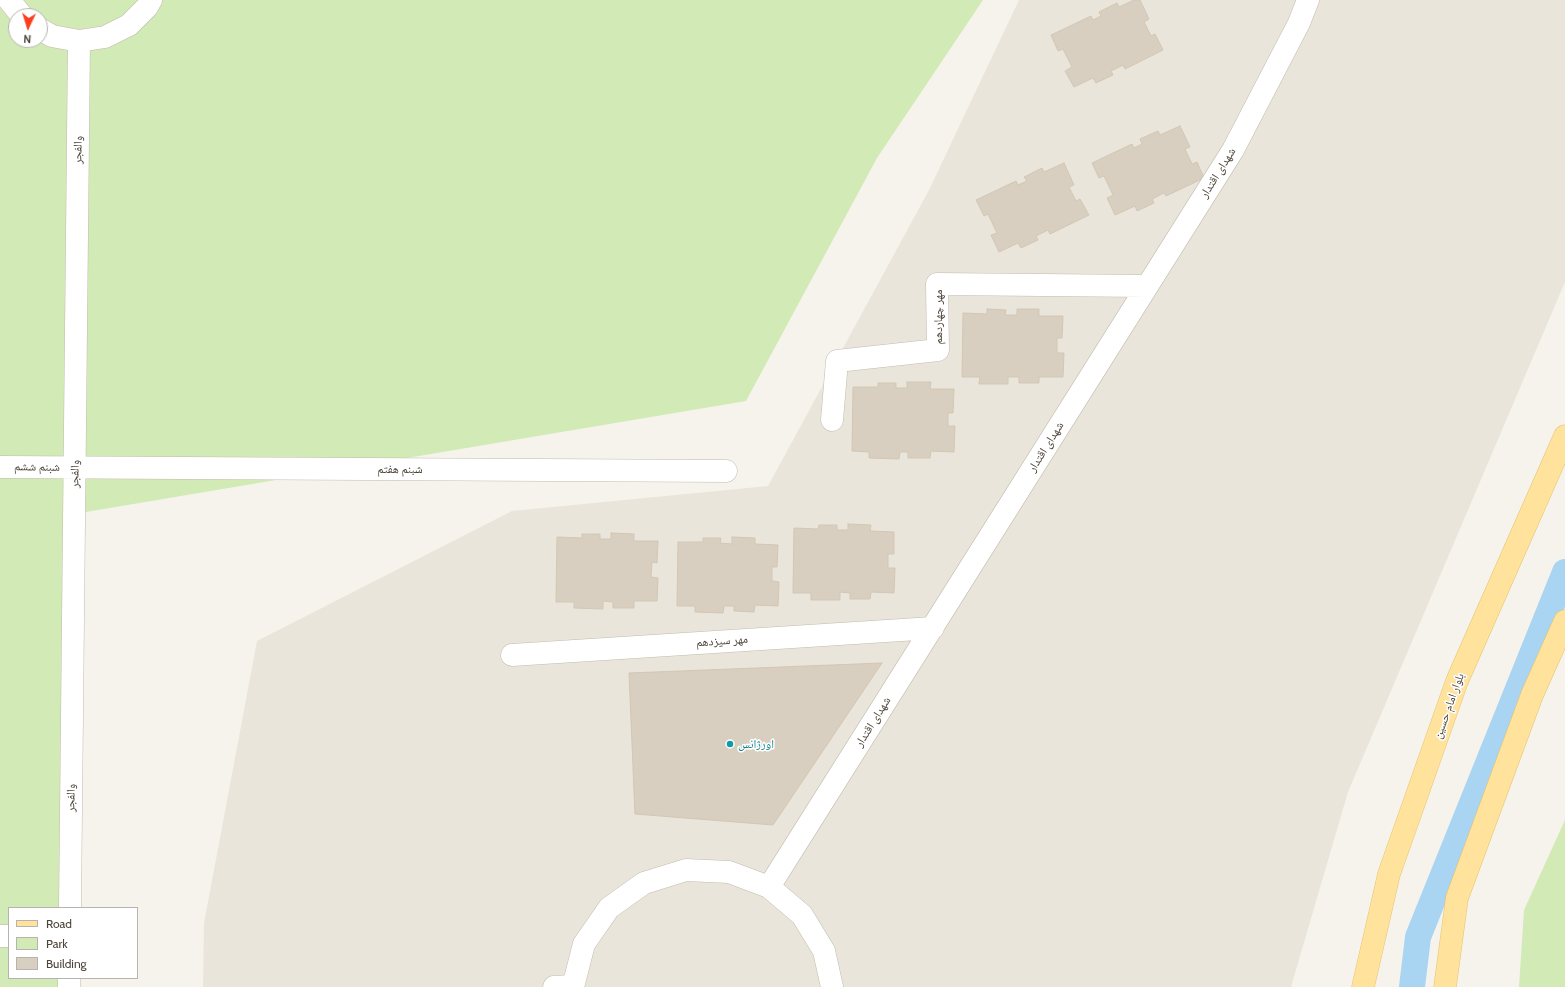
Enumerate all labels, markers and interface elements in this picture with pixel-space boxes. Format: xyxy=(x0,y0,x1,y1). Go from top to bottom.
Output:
north arrow xyxy=(8,8,48,48)
text: N xyxy=(23,32,32,46)
street label: والفجر xyxy=(71,136,85,164)
street label: شهدای اقتدار xyxy=(1197,145,1239,201)
street label: مهر چهاردهم xyxy=(931,290,945,344)
street label: شهدای اقتدار xyxy=(1025,419,1067,475)
street label: شبنم ششم xyxy=(14,459,60,475)
street label: والفجر xyxy=(68,460,82,488)
street label: شبنم هفتم xyxy=(377,462,423,476)
street label: مهر سیزدهم xyxy=(696,632,748,650)
street label: بلوار امام حسین xyxy=(1430,671,1468,741)
street label: شهدای اقتدار xyxy=(852,694,894,750)
place label: اورژانس xyxy=(738,737,774,751)
marker: اورژانس xyxy=(725,739,735,749)
street label: والفجر xyxy=(64,784,78,812)
legend xyxy=(8,907,138,979)
text: Road xyxy=(46,916,72,931)
text: Park xyxy=(46,936,68,951)
text: Building xyxy=(46,956,87,971)

